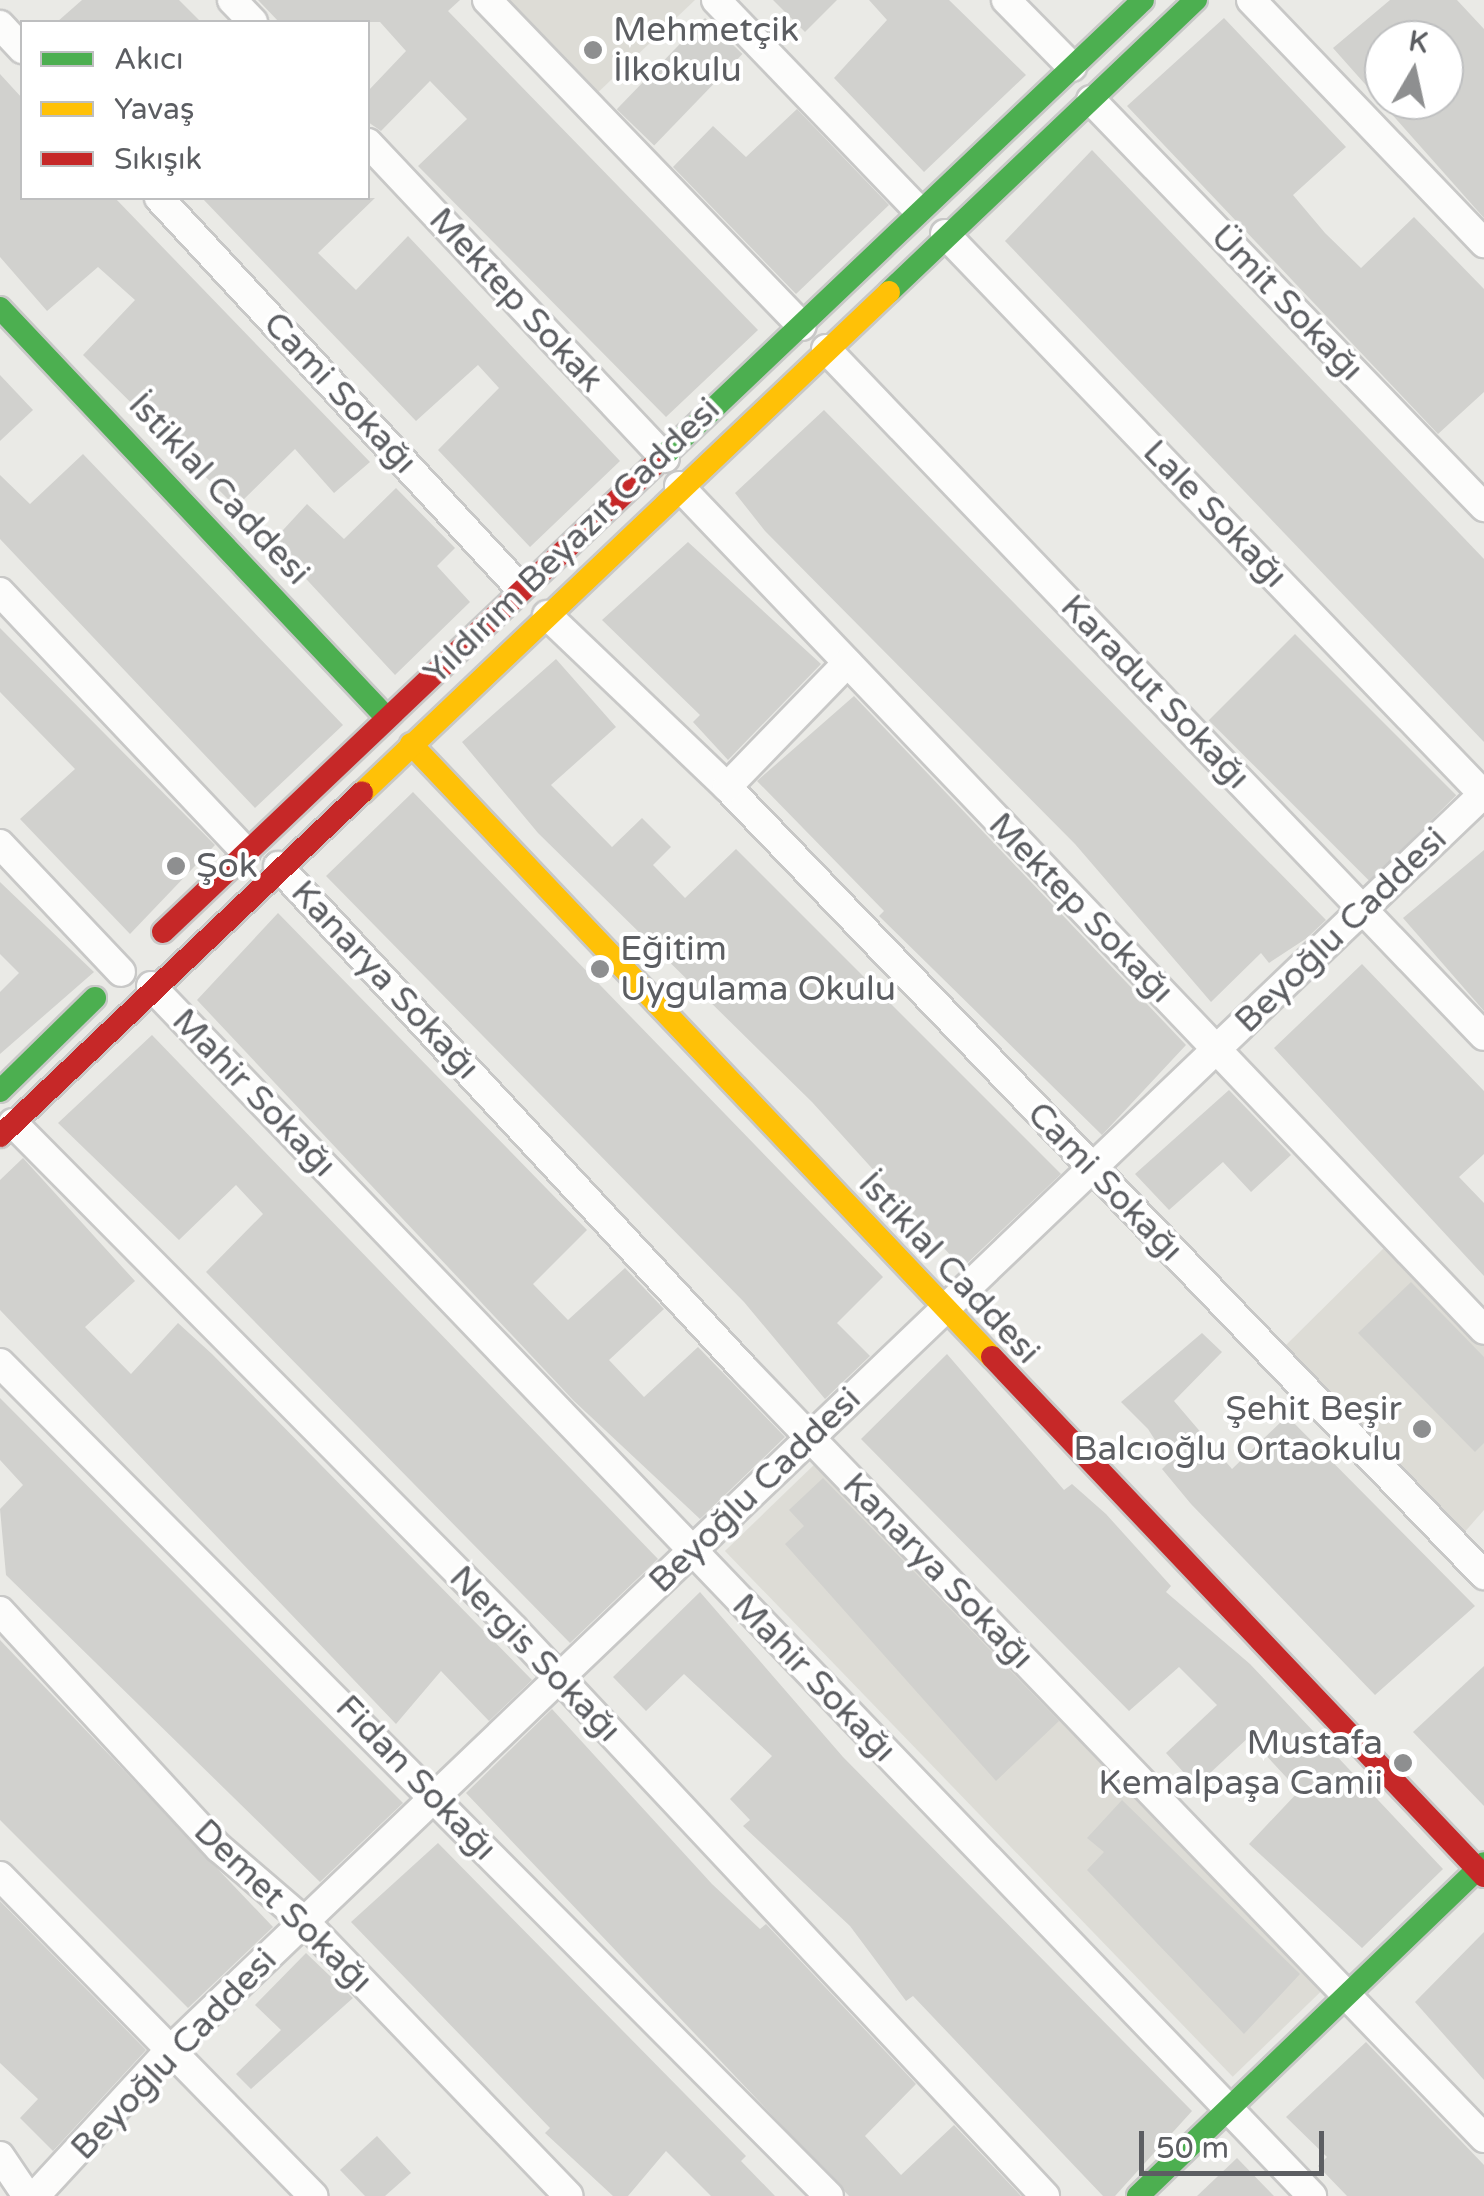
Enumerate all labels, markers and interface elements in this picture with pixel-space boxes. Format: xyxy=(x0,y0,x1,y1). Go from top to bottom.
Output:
place label: Mehmetçik İlkokulu xyxy=(613,9,799,91)
legend xyxy=(20,20,370,200)
north arrow xyxy=(1364,20,1464,120)
text: K xyxy=(1406,24,1430,61)
marker: Mehmetçik İlkokulu xyxy=(582,39,604,61)
text: Akıcı xyxy=(114,41,183,78)
text: Yavaş xyxy=(114,91,194,128)
text: Sıkışık xyxy=(114,141,202,178)
street label: Mektep Sokak xyxy=(420,199,612,401)
street label: Ümit Sokağı xyxy=(1202,216,1372,390)
street label: Cami Sokağı xyxy=(254,303,426,483)
street label: İstiklal Caddesi xyxy=(119,384,319,594)
street label: Yıldırım Beyazıt Caddesi xyxy=(415,389,729,693)
street label: Lale Sokağı xyxy=(1134,431,1296,597)
street label: Karadut Sokağı xyxy=(1052,586,1258,798)
street label: Mektep Sokağı xyxy=(980,804,1182,1012)
street label: Beyoğlu Caddesi xyxy=(1226,818,1456,1042)
place label: Şok xyxy=(196,845,258,887)
marker: Şok xyxy=(165,855,187,877)
street label: Kanarya Sokağı xyxy=(282,872,488,1088)
place label: Eğitim Uygulama Okulu xyxy=(620,928,896,1010)
marker: Eğitim Uygulama Okulu xyxy=(589,958,611,980)
street label: Mahir Sokağı xyxy=(163,1000,345,1186)
street label: Cami Sokağı xyxy=(1018,1093,1192,1271)
street label: İstiklal Caddesi xyxy=(849,1163,1049,1373)
street label: Beyoğlu Caddesi xyxy=(640,1378,870,1602)
place label: Şehit Beşir Balcıoğlu Ortaokulu xyxy=(1073,1388,1402,1470)
marker: Şehit Beşir Balcıoğlu Ortaokulu xyxy=(1411,1418,1433,1440)
street label: Kanarya Sokağı xyxy=(834,1464,1042,1678)
street label: Nergis Sokağı xyxy=(440,1557,630,1751)
street label: Mahir Sokağı xyxy=(723,1585,905,1771)
street label: Fidan Sokağı xyxy=(327,1687,505,1869)
place label: Mustafa Kemalpaşa Camii xyxy=(1098,1722,1383,1804)
marker: Mustafa Kemalpaşa Camii xyxy=(1392,1752,1414,1774)
street label: Demet Sokağı xyxy=(185,1810,381,2002)
street label: Beyoğlu Caddesi xyxy=(62,1939,286,2169)
scale bar xyxy=(1144,2111,1329,2173)
text: 50 m xyxy=(1156,2130,1229,2167)

